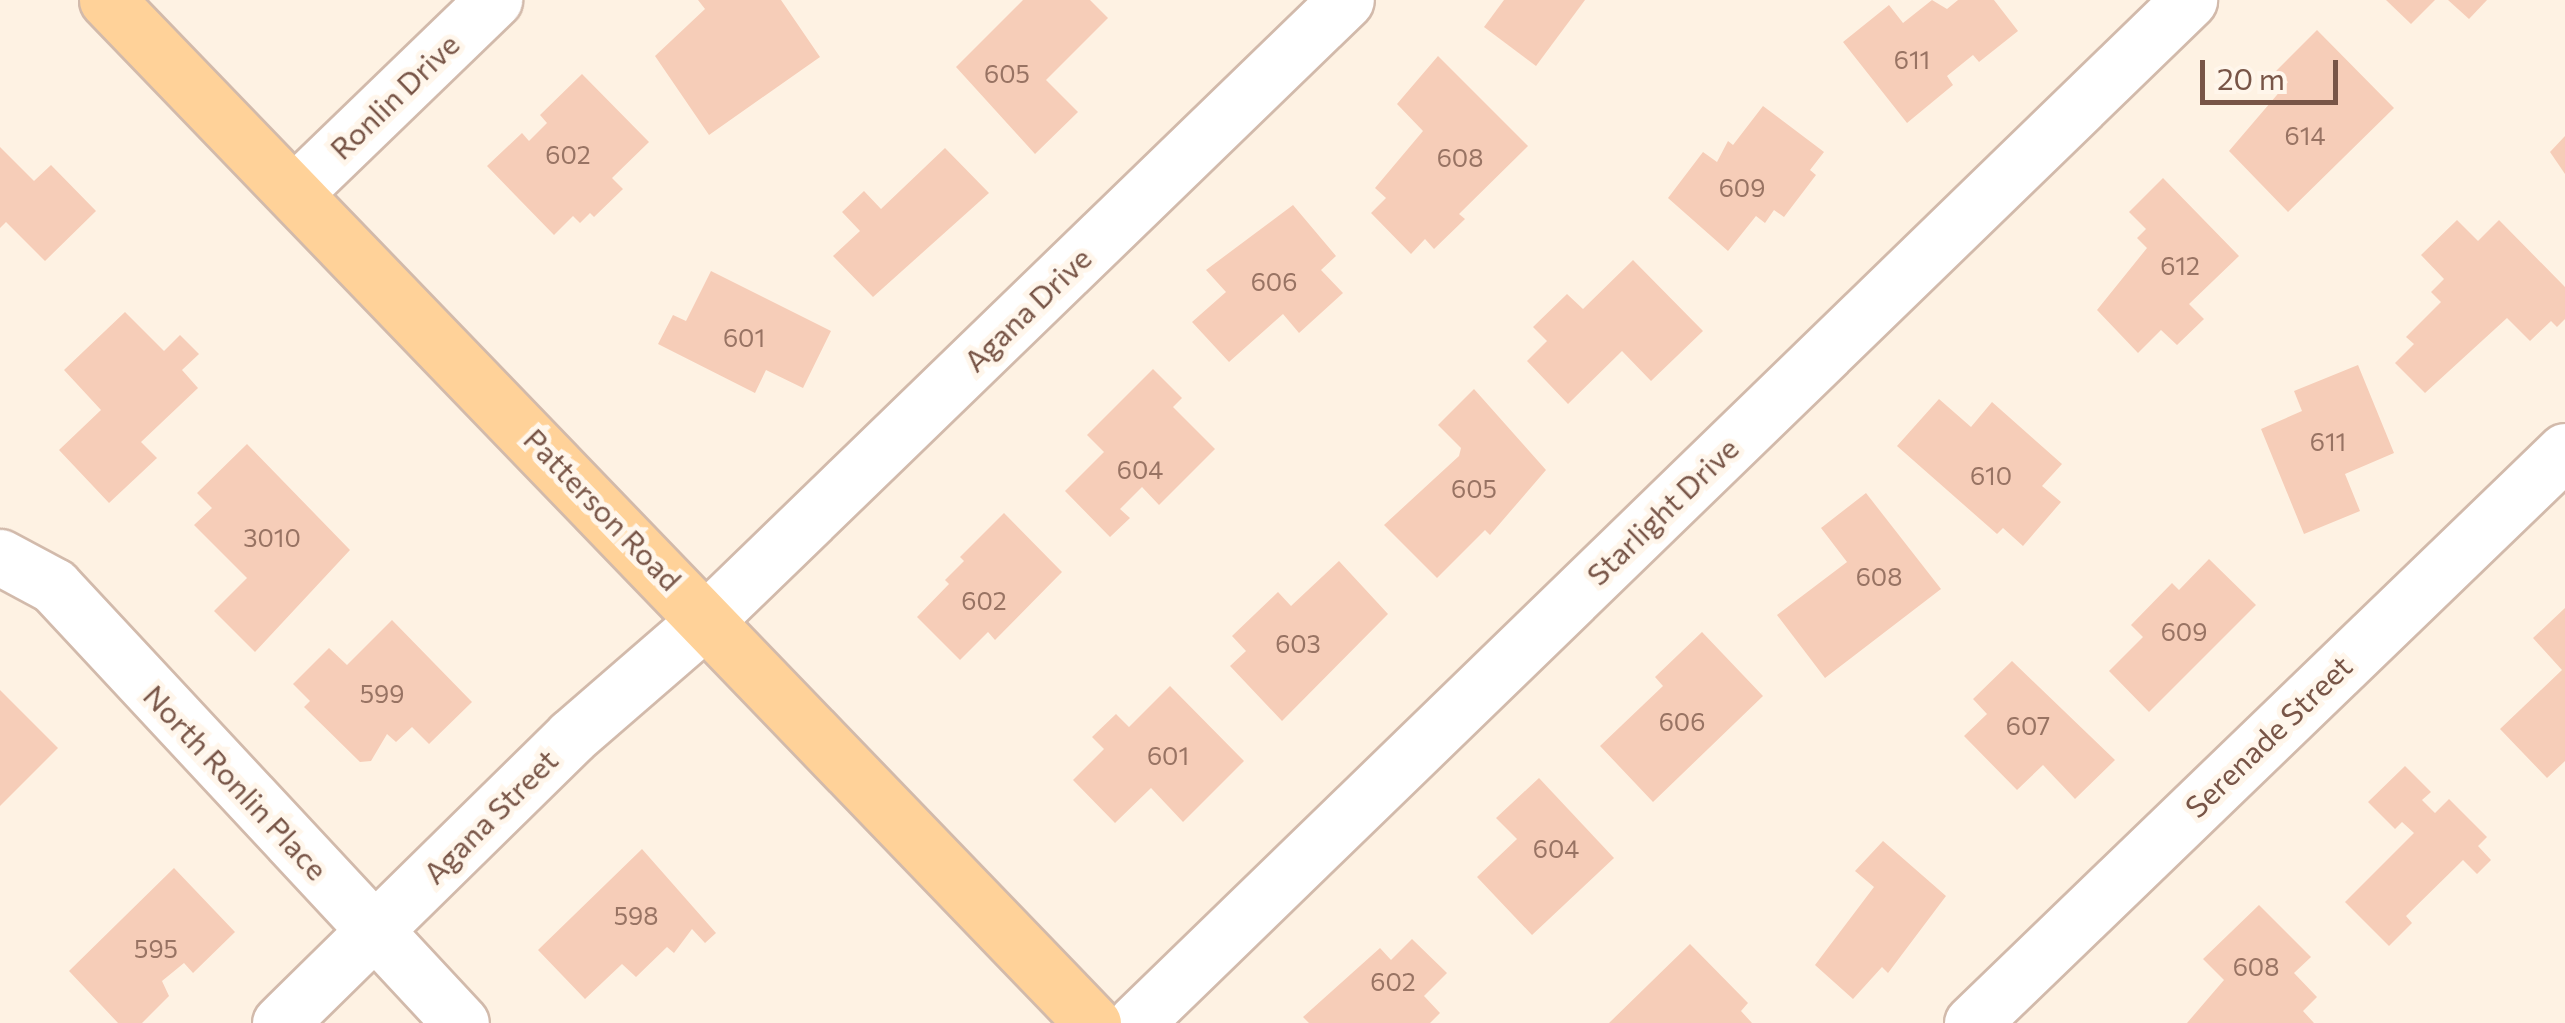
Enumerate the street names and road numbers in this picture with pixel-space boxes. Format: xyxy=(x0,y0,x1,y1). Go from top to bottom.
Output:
street label: Ronlin Drive xyxy=(322,26,466,166)
street label: Agana Drive xyxy=(956,239,1098,379)
street label: Patterson Road xyxy=(517,421,689,597)
street label: Starlight Drive xyxy=(1579,430,1745,592)
street label: Serenade Street xyxy=(2177,648,2359,824)
street label: North Ronlin Place xyxy=(137,677,335,887)
street label: Agana Street xyxy=(415,741,565,891)

